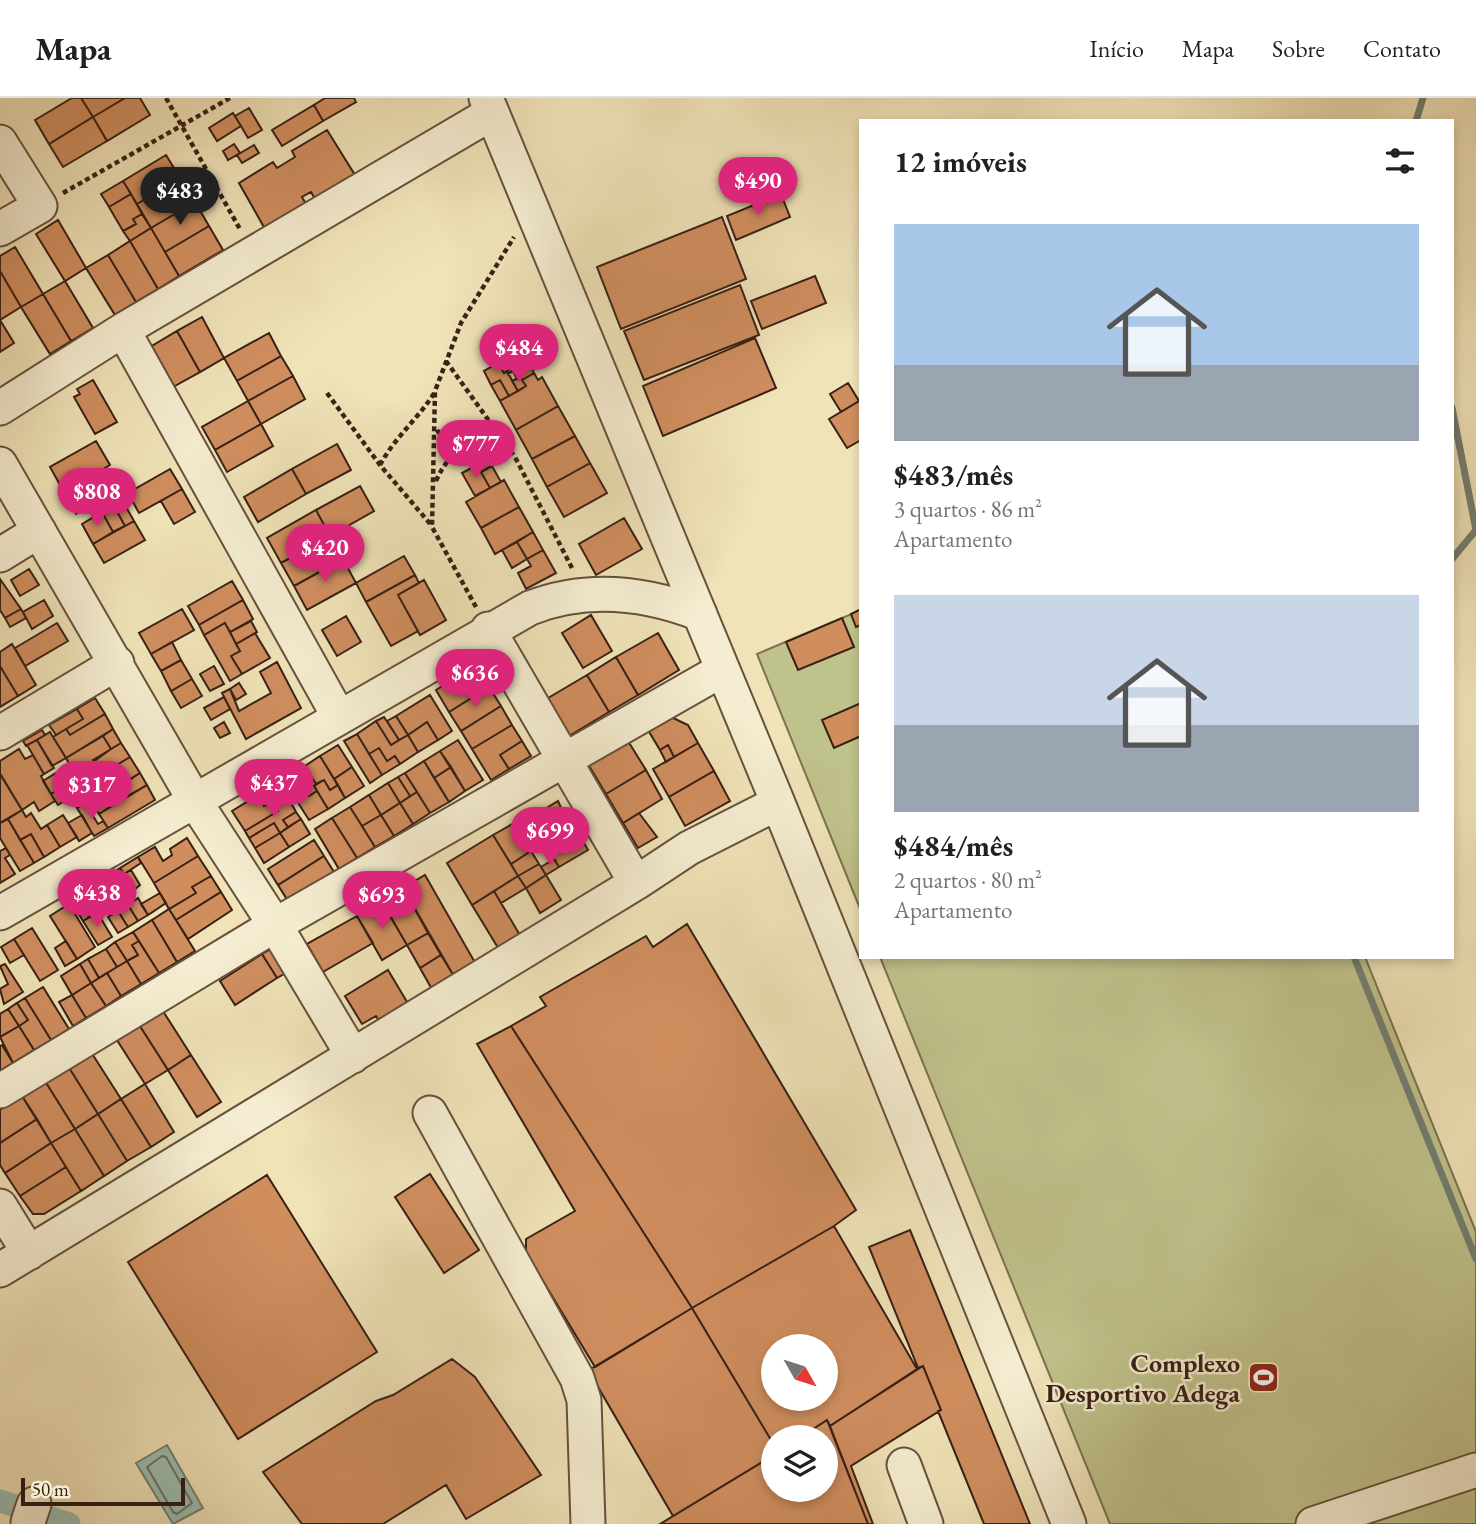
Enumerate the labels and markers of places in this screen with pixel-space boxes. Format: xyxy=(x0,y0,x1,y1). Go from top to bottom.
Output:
pin: $490 xyxy=(717,158,799,217)
pin: $483 xyxy=(139,167,221,227)
pin: $484 xyxy=(478,324,560,384)
pin: $777 xyxy=(435,420,517,480)
pin: $808 xyxy=(56,468,138,528)
pin: $420 xyxy=(284,524,366,584)
pin: $636 xyxy=(434,650,516,709)
pin: $437 xyxy=(233,760,315,819)
pin: $317 xyxy=(51,762,133,821)
pin: $699 xyxy=(509,808,591,867)
pin: $438 xyxy=(56,870,138,929)
pin: $693 xyxy=(341,872,423,931)
place label: Complexo Desportivo Adega xyxy=(1045,1346,1241,1410)
sports icon: Complexo Desportivo Adega xyxy=(1246,1361,1280,1395)

